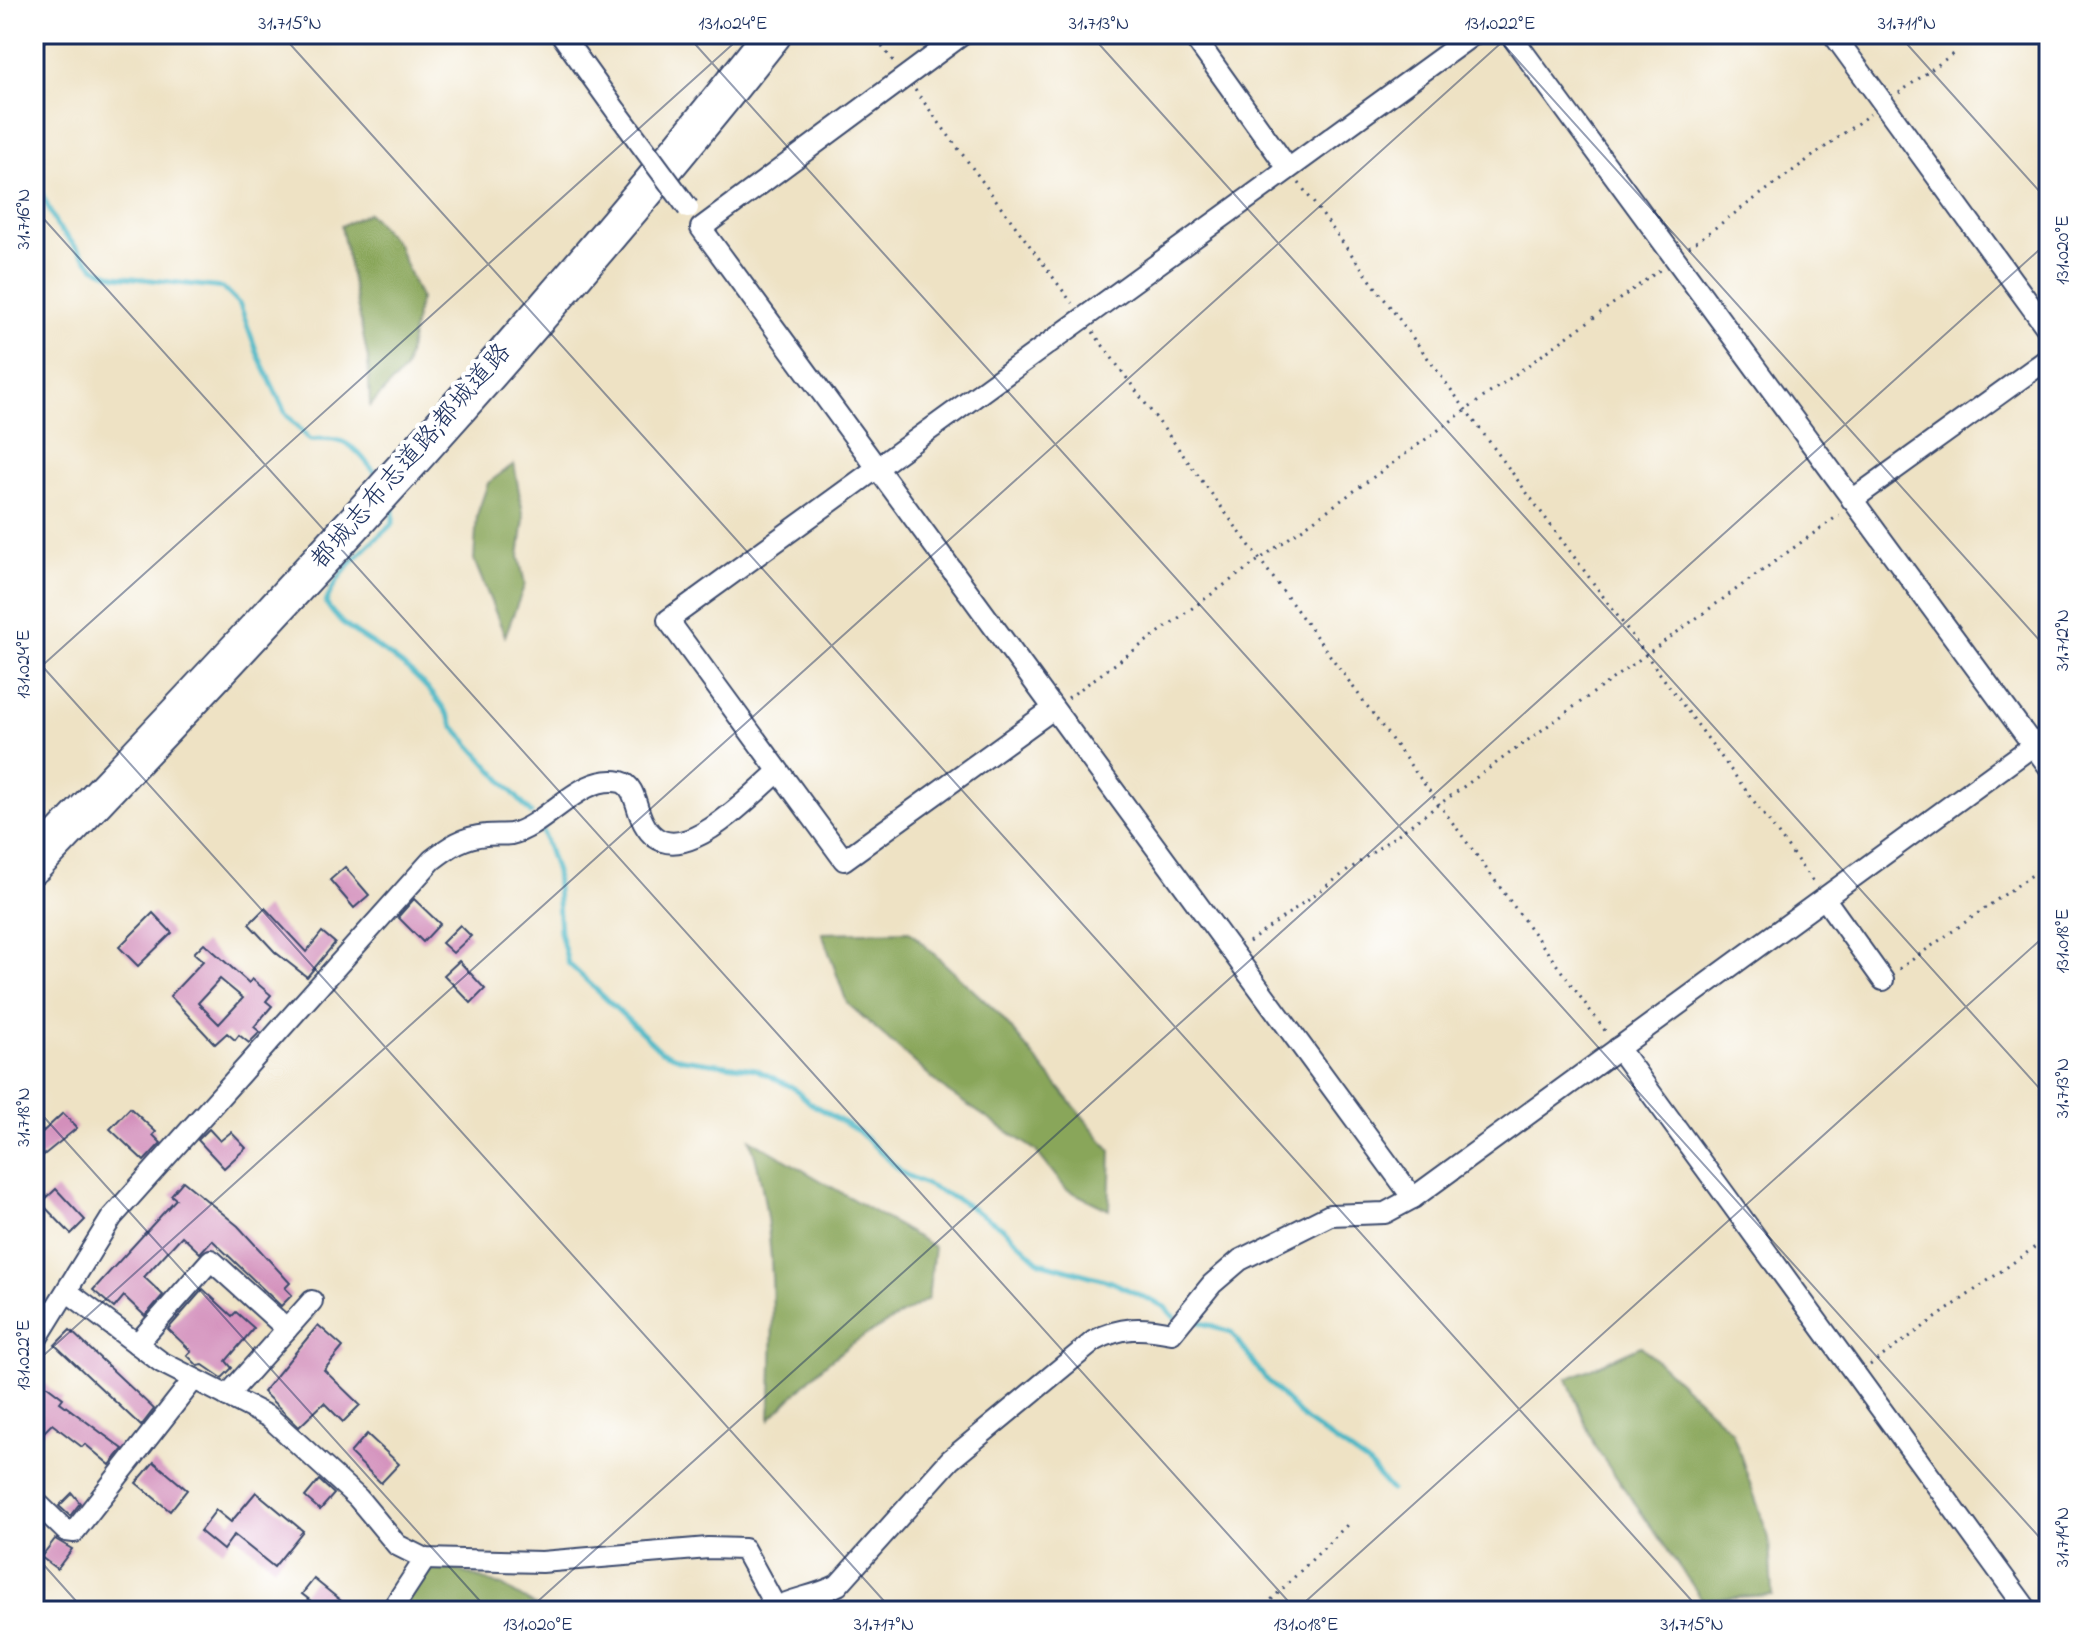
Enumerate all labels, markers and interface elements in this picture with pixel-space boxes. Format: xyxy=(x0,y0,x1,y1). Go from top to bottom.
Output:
text: 31.715°N xyxy=(258,10,322,39)
text: 131.024°E xyxy=(698,10,768,39)
text: 31.713°N xyxy=(1069,10,1129,39)
text: 131.022°E xyxy=(1464,10,1536,39)
text: 31.711°N xyxy=(1878,10,1936,39)
text: 31.716°N xyxy=(10,189,39,249)
text: 131.020°E xyxy=(2049,215,2078,285)
street label: 都城志布志道路;都城道路 xyxy=(303,335,521,579)
text: 31.712°N xyxy=(2049,609,2078,671)
text: 131.024°E xyxy=(10,629,39,699)
text: 131.018°E xyxy=(2049,908,2078,974)
text: 31.713°N xyxy=(2049,1058,2078,1118)
text: 31.718°N xyxy=(10,1087,39,1147)
text: 131.022°E xyxy=(10,1319,39,1391)
text: 31.714°N xyxy=(2049,1507,2078,1567)
text: 131.020°E xyxy=(503,1611,573,1640)
text: 31.717°N xyxy=(854,1611,914,1640)
text: 131.018°E xyxy=(1273,1611,1339,1640)
text: 31.715°N xyxy=(1660,1611,1724,1640)

